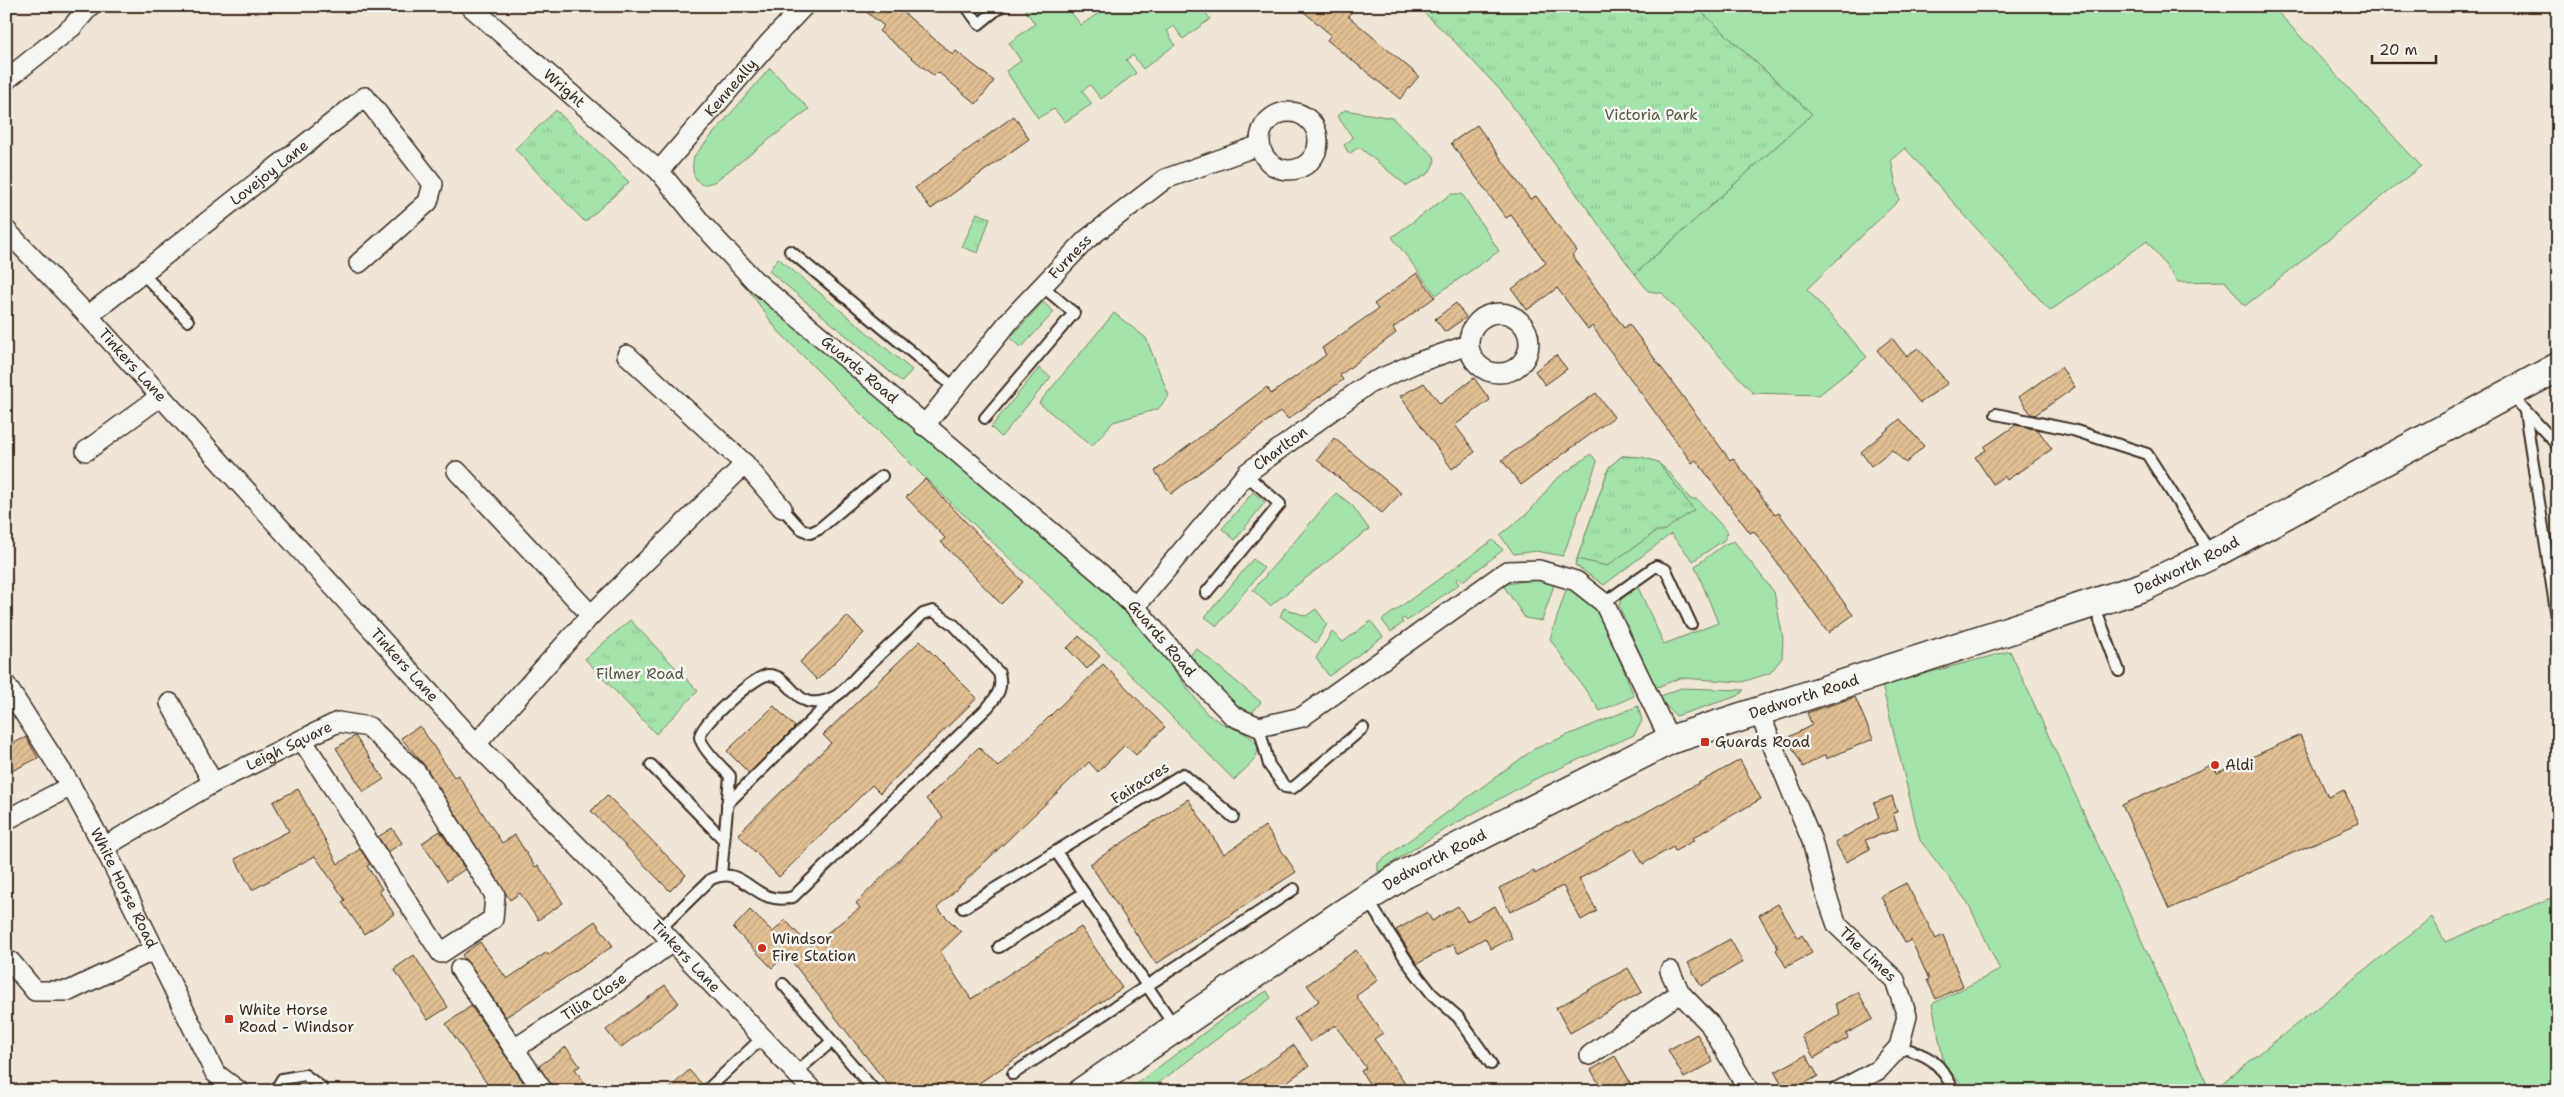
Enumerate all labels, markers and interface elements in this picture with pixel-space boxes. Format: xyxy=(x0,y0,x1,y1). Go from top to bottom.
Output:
scale bar xyxy=(2372,32,2435,64)
text: 20 m xyxy=(2379,40,2418,60)
street label: Kenneally xyxy=(700,54,761,121)
street label: Wright xyxy=(539,64,589,112)
park label: Victoria Park xyxy=(1604,105,1698,125)
street label: Lovejoy Lane xyxy=(226,136,313,210)
street label: Furness xyxy=(1044,229,1096,283)
street label: Tinkers Lane xyxy=(94,324,171,406)
street label: Guards Road xyxy=(817,331,903,408)
street label: Charlton xyxy=(1249,422,1311,475)
street label: Dedworth Road xyxy=(2132,531,2243,599)
street label: Guards Road xyxy=(1123,595,1201,681)
street label: Tinkers Lane xyxy=(366,624,443,706)
park label: Filmer Road xyxy=(596,664,684,684)
street label: Dedworth Road xyxy=(1746,669,1862,724)
street label: Leigh Square xyxy=(243,716,335,775)
place label: Guards Road xyxy=(1715,732,1811,752)
marker: Guards Road xyxy=(1699,736,1711,748)
place label: Aldi xyxy=(2225,755,2254,775)
street label: Fairacres xyxy=(1107,757,1173,809)
marker: Aldi xyxy=(2209,759,2221,771)
street label: White Horse Road xyxy=(85,824,162,952)
street label: Dedworth Road xyxy=(1379,824,1490,895)
street label: Tinkers Lane xyxy=(647,916,725,997)
street label: The Limes xyxy=(1835,922,1901,986)
place label: Windsor Fire Station xyxy=(772,929,856,966)
marker: Windsor Fire Station xyxy=(756,942,768,954)
street label: Tilia Close xyxy=(558,968,631,1026)
place label: White Horse Road - Windsor xyxy=(239,1000,354,1037)
marker: White Horse Road - Windsor xyxy=(223,1013,235,1025)

